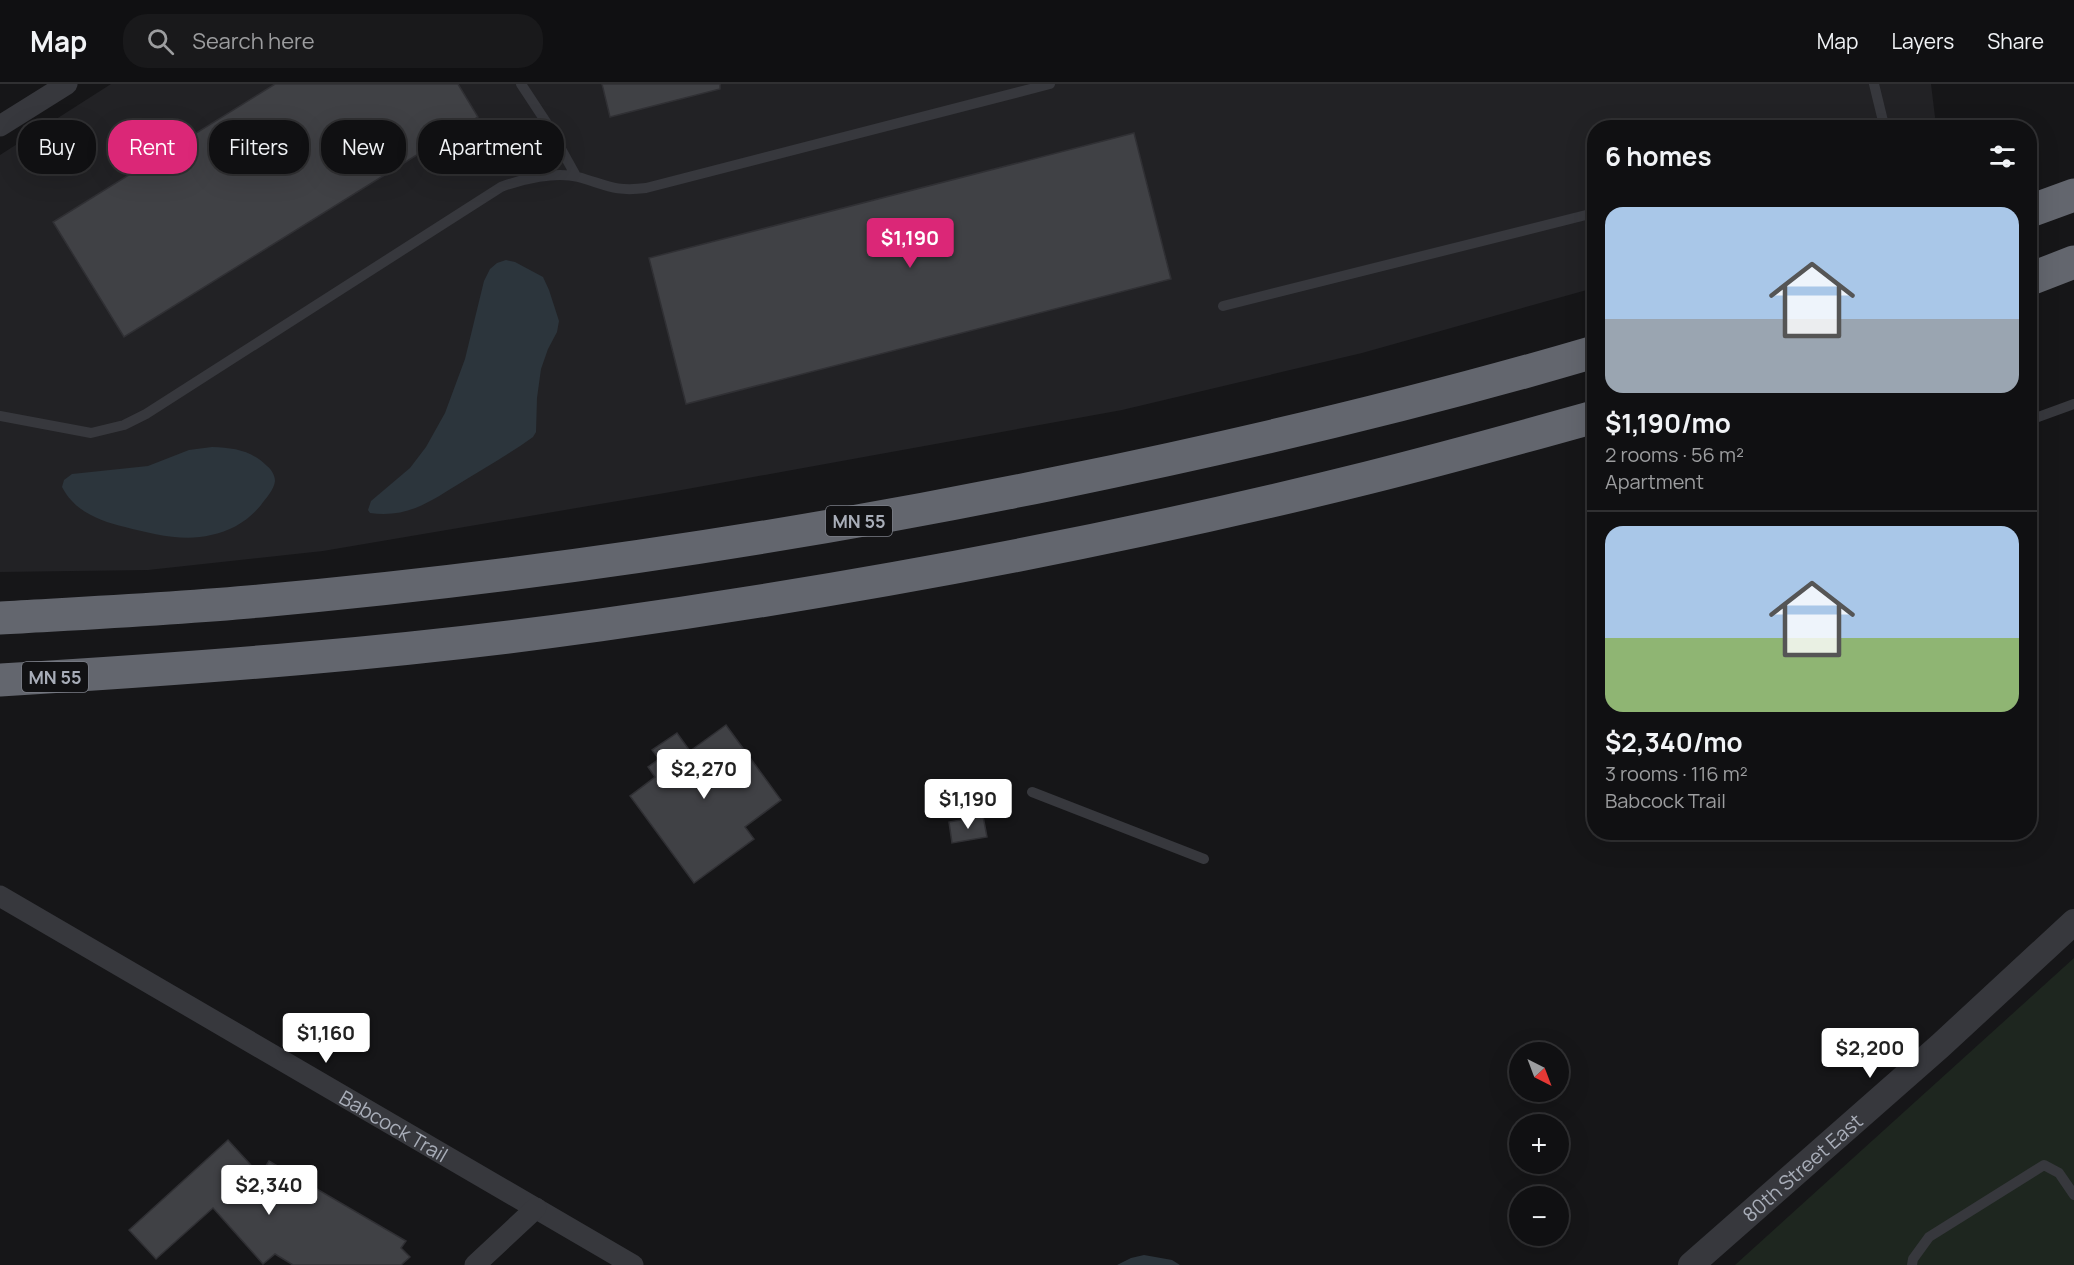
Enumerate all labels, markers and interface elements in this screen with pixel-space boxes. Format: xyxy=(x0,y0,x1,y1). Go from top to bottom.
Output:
search box xyxy=(123,14,543,68)
text: Map xyxy=(30,22,87,60)
icon: search xyxy=(144,25,177,58)
text: Search here xyxy=(192,26,315,56)
text: Map xyxy=(1817,27,1858,55)
text: Layers xyxy=(1891,27,1954,55)
text: Share xyxy=(1987,27,2044,55)
chip: Buy xyxy=(18,120,96,174)
chip: Rent xyxy=(108,120,197,174)
chip: Filters xyxy=(209,120,309,174)
chip: New xyxy=(321,120,406,174)
chip: Apartment xyxy=(418,120,564,174)
text: 6 homes xyxy=(1605,138,1712,174)
icon: filters xyxy=(1986,140,2019,173)
pin: $1,190 xyxy=(861,218,959,269)
text: $1,190 xyxy=(881,224,939,251)
icon: home xyxy=(1758,246,1866,354)
text: $1,190/mo xyxy=(1605,405,1731,441)
text: 2 rooms · 56 m² xyxy=(1605,441,1744,468)
text: Apartment xyxy=(1605,468,1704,495)
road number: MN 55 xyxy=(826,506,892,536)
icon: home xyxy=(1758,565,1866,673)
road number: MN 55 xyxy=(22,662,88,692)
text: $2,340/mo xyxy=(1605,724,1742,760)
pin: $2,270 xyxy=(655,749,753,800)
text: $2,270 xyxy=(671,755,737,782)
text: 3 rooms · 116 m² xyxy=(1605,760,1748,787)
pin: $1,190 xyxy=(919,779,1017,830)
text: $1,190 xyxy=(939,785,997,812)
text: Babcock Trail xyxy=(1605,787,1726,814)
pin: $1,160 xyxy=(277,1013,375,1064)
text: $1,160 xyxy=(297,1019,355,1046)
pin: $2,200 xyxy=(1821,1028,1919,1079)
text: $2,200 xyxy=(1836,1034,1904,1061)
north arrow xyxy=(1509,1042,1569,1102)
map controls xyxy=(1509,1042,1569,1246)
street label: Babcock Trail xyxy=(335,1083,453,1168)
street label: 80th Street East xyxy=(1736,1107,1868,1227)
button: + xyxy=(1509,1114,1569,1174)
pin: $2,340 xyxy=(220,1165,318,1216)
text: $2,340 xyxy=(235,1171,303,1198)
button: − xyxy=(1509,1186,1569,1246)

